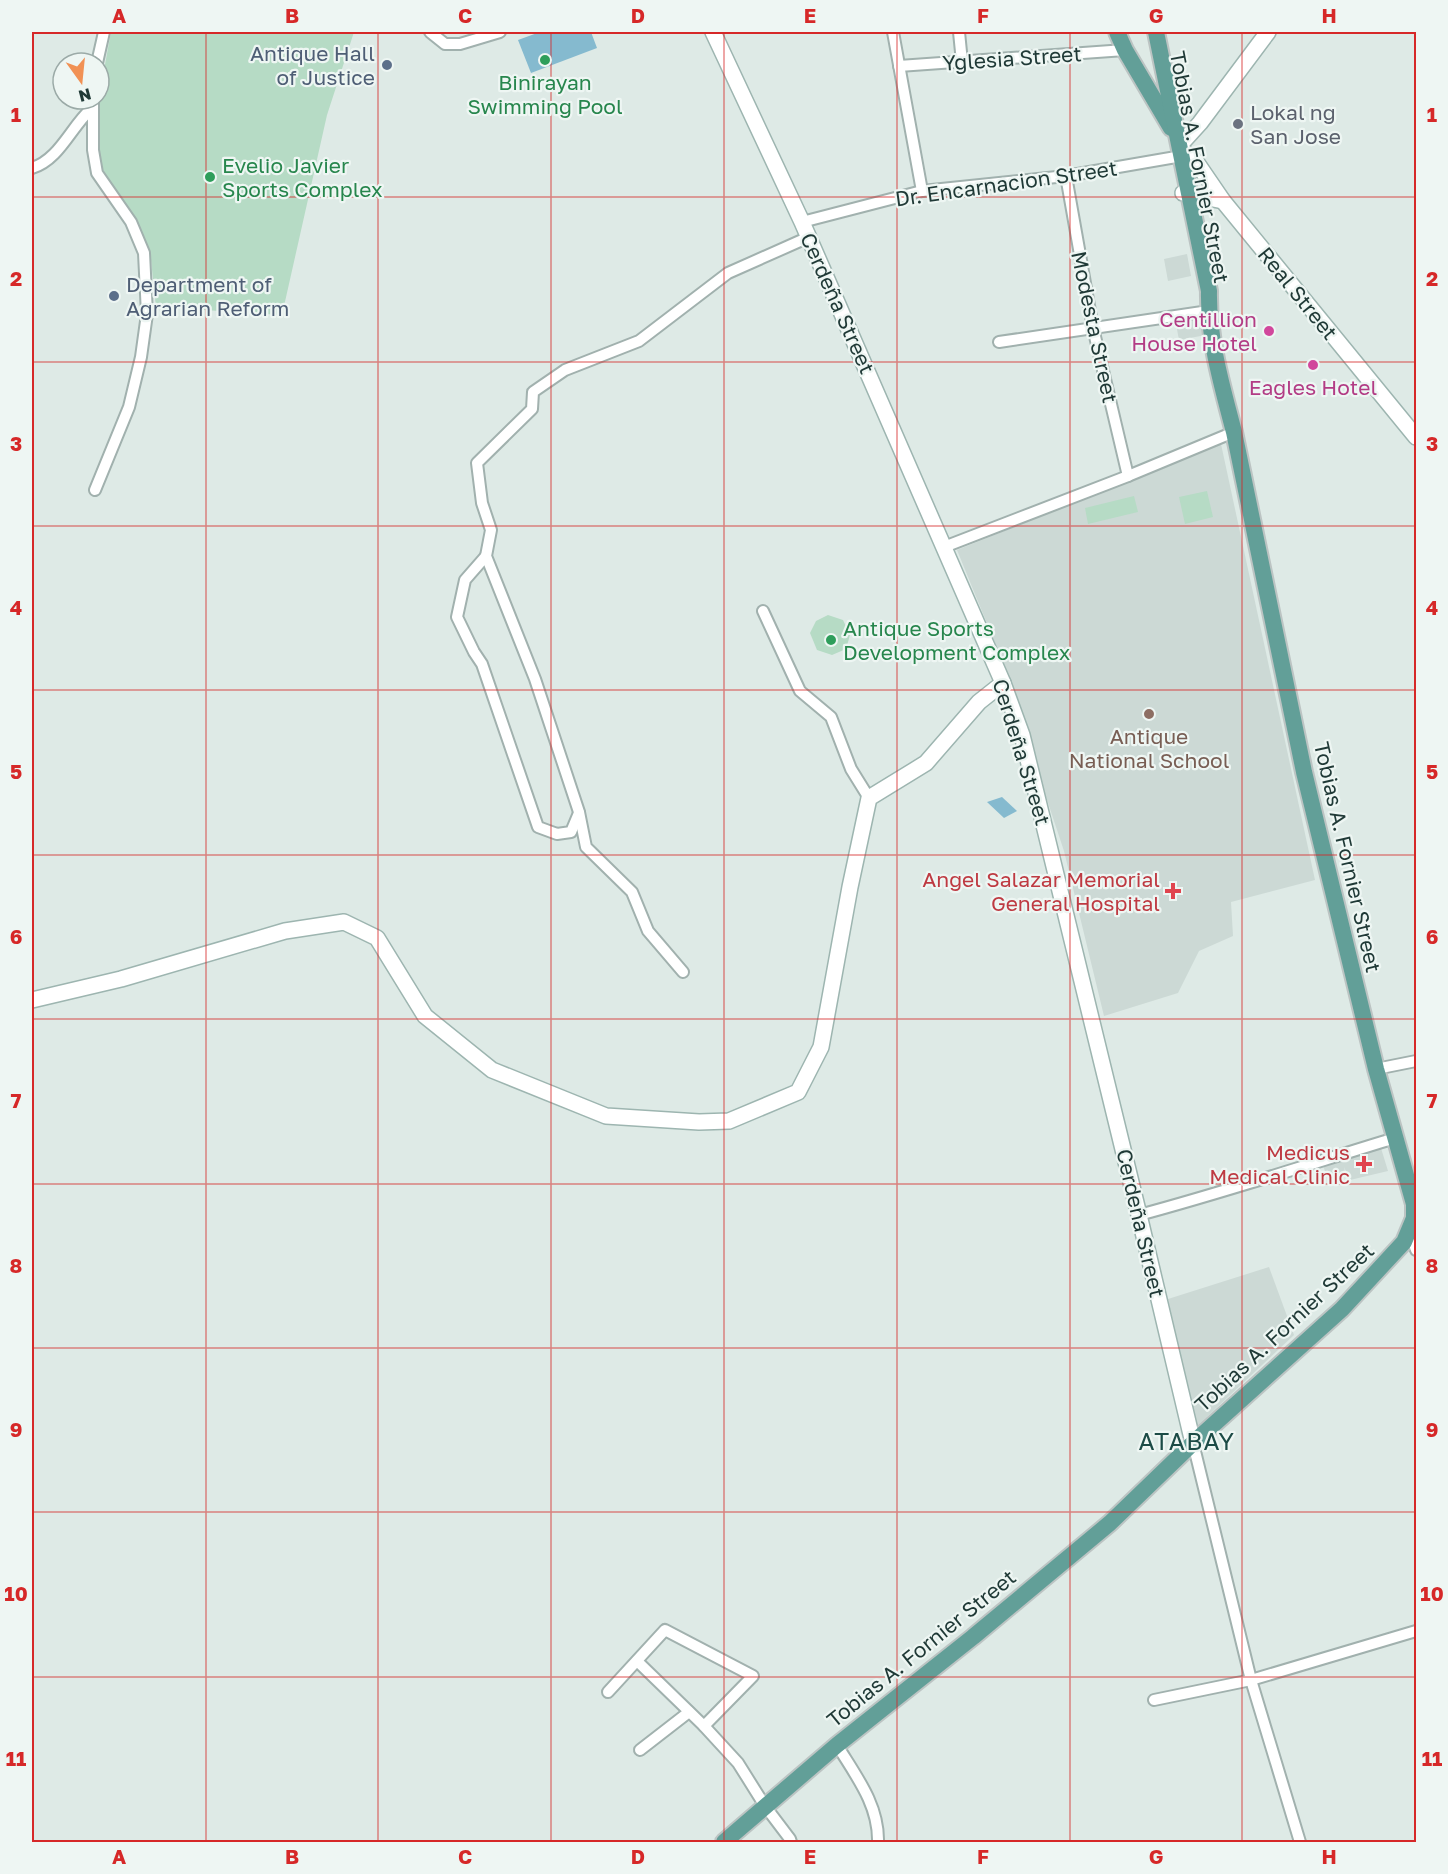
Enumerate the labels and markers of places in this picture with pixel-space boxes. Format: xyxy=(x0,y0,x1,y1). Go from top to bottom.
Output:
place label: Antique Hall of Justice xyxy=(250,40,375,90)
marker: Binirayan Swimming Pool xyxy=(538,53,552,67)
marker: Antique Hall of Justice xyxy=(380,58,394,72)
place label: Binirayan Swimming Pool xyxy=(467,69,623,119)
place label: Lokal ng San Jose xyxy=(1250,99,1341,149)
marker: Lokal ng San Jose xyxy=(1231,117,1245,131)
place label: Evelio Javier Sports Complex xyxy=(222,152,383,202)
marker: Evelio Javier Sports Complex xyxy=(203,170,217,184)
place label: Department of Agrarian Reform xyxy=(126,271,289,321)
marker: Department of Agrarian Reform xyxy=(107,289,121,303)
place label: Centillion House Hotel xyxy=(1131,306,1257,356)
marker: Centillion House Hotel xyxy=(1262,324,1276,338)
marker: Eagles Hotel xyxy=(1306,358,1320,372)
place label: Eagles Hotel xyxy=(1249,374,1377,400)
place label: Antique Sports Development Complex xyxy=(843,615,1071,665)
marker: Antique Sports Development Complex xyxy=(824,633,838,647)
marker: Antique National School xyxy=(1142,707,1156,721)
place label: Antique National School xyxy=(1069,723,1229,773)
place label: Angel Salazar Memorial General Hospital xyxy=(922,866,1160,916)
marker: Angel Salazar Memorial General Hospital xyxy=(1164,882,1182,900)
place label: Medicus Medical Clinic xyxy=(1209,1139,1350,1189)
marker: Medicus Medical Clinic xyxy=(1355,1155,1373,1173)

